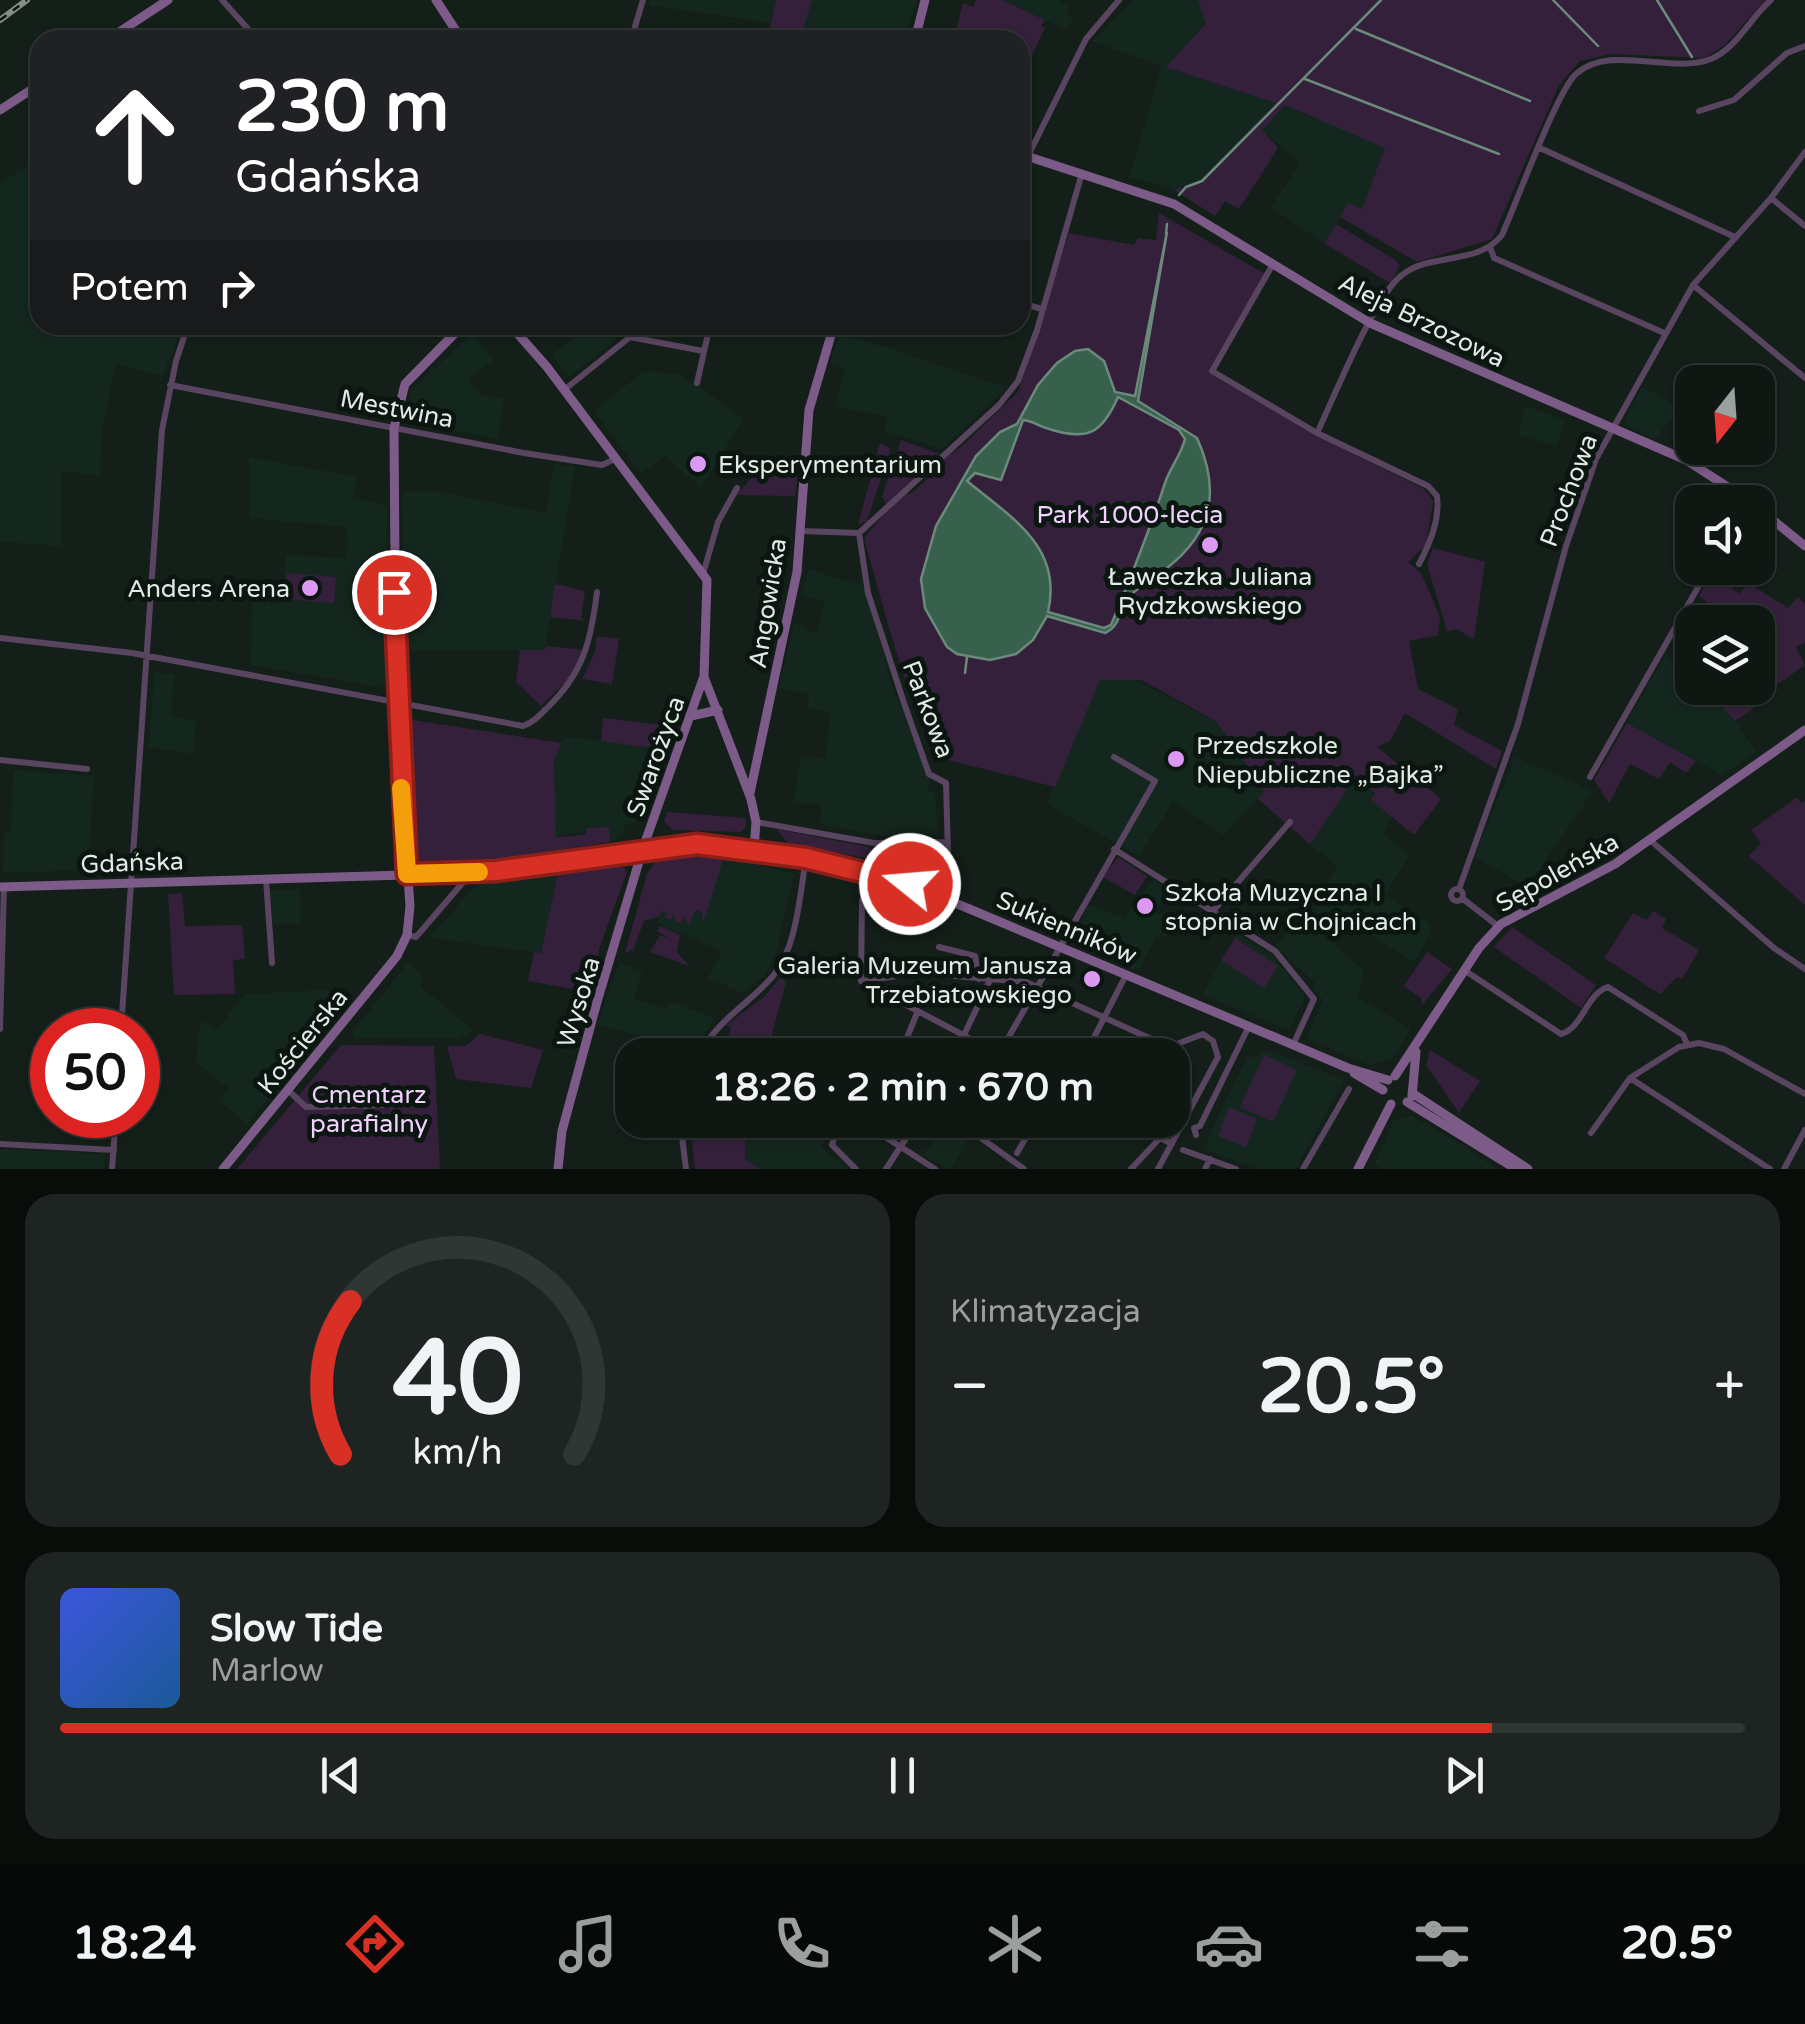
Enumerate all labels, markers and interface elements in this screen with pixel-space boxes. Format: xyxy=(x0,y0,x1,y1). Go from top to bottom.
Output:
text: 230 m xyxy=(235,66,449,150)
icon: ahead xyxy=(70,70,200,200)
text: Gdańska xyxy=(235,151,421,205)
icon: right xyxy=(209,260,264,315)
text: Potem xyxy=(70,265,189,311)
street label: Aleja Brzozowa xyxy=(1333,268,1510,374)
north arrow xyxy=(1675,365,1775,465)
map controls xyxy=(1675,365,1775,705)
street label: Mestwina xyxy=(338,383,456,435)
street label: Prochowa xyxy=(1534,430,1604,551)
place label: Eksperymentarium xyxy=(718,450,942,480)
marker: Eksperymentarium xyxy=(687,453,709,475)
button: sound xyxy=(1675,485,1775,585)
park label: Park 1000-lecia xyxy=(1037,500,1223,530)
marker: Ławeczka Juliana Rydzkowskiego xyxy=(1199,534,1221,556)
street label: Angowicka xyxy=(743,536,793,670)
pin xyxy=(352,550,437,635)
place label: Ławeczka Juliana Rydzkowskiego xyxy=(1108,562,1312,621)
icon: arrive xyxy=(367,565,422,620)
place label: Anders Arena xyxy=(127,574,290,604)
marker: Anders Arena xyxy=(299,577,321,599)
button: layers xyxy=(1675,605,1775,705)
street label: Parkowa xyxy=(896,656,960,762)
street label: Swarożyca xyxy=(620,692,692,821)
place label: Przedszkole Niepubliczne „Bajka” xyxy=(1196,731,1443,790)
marker: Przedszkole Niepubliczne „Bajka” xyxy=(1165,748,1187,770)
street label: Sępoleńska xyxy=(1491,827,1624,919)
position arrow xyxy=(858,832,962,936)
street label: Gdańska xyxy=(80,846,184,880)
place label: Szkoła Muzyczna I stopnia w Chojnicach xyxy=(1165,878,1417,937)
street label: Sukienników xyxy=(992,885,1141,971)
marker: Szkoła Muzyczna I stopnia w Chojnicach xyxy=(1134,895,1156,917)
place label: Galeria Muzeum Janusza Trzebiatowskiego xyxy=(777,951,1072,1010)
street label: Wysoka xyxy=(551,953,607,1051)
marker: Galeria Muzeum Janusza Trzebiatowskiego xyxy=(1081,968,1103,990)
street label: Kościerska xyxy=(251,983,354,1100)
speed limit sign: 50 xyxy=(30,1008,160,1138)
text: 18:26 · 2 min · 670 m xyxy=(711,1065,1094,1111)
park label: Cmentarz parafialny xyxy=(310,1080,428,1139)
text: Klimatyzacja xyxy=(950,1293,1141,1331)
text: 40 xyxy=(392,1317,523,1442)
text: 20.5° xyxy=(1258,1342,1445,1432)
text: − xyxy=(950,1354,989,1420)
text: + xyxy=(1714,1354,1745,1420)
text: km/h xyxy=(413,1431,502,1474)
text: Slow Tide xyxy=(210,1606,383,1652)
text: Marlow xyxy=(210,1652,324,1690)
icon: previous xyxy=(313,1748,368,1803)
icon: pause xyxy=(875,1748,930,1803)
icon: next xyxy=(1437,1748,1492,1803)
icon: directions xyxy=(340,1909,410,1979)
icon: music xyxy=(553,1909,623,1979)
icon: phone xyxy=(767,1909,837,1979)
icon: climate xyxy=(980,1909,1050,1979)
icon: car xyxy=(1194,1909,1264,1979)
icon: filters xyxy=(1407,1909,1477,1979)
text: 18:24 xyxy=(72,1917,196,1971)
text: 20.5° xyxy=(1621,1917,1733,1971)

